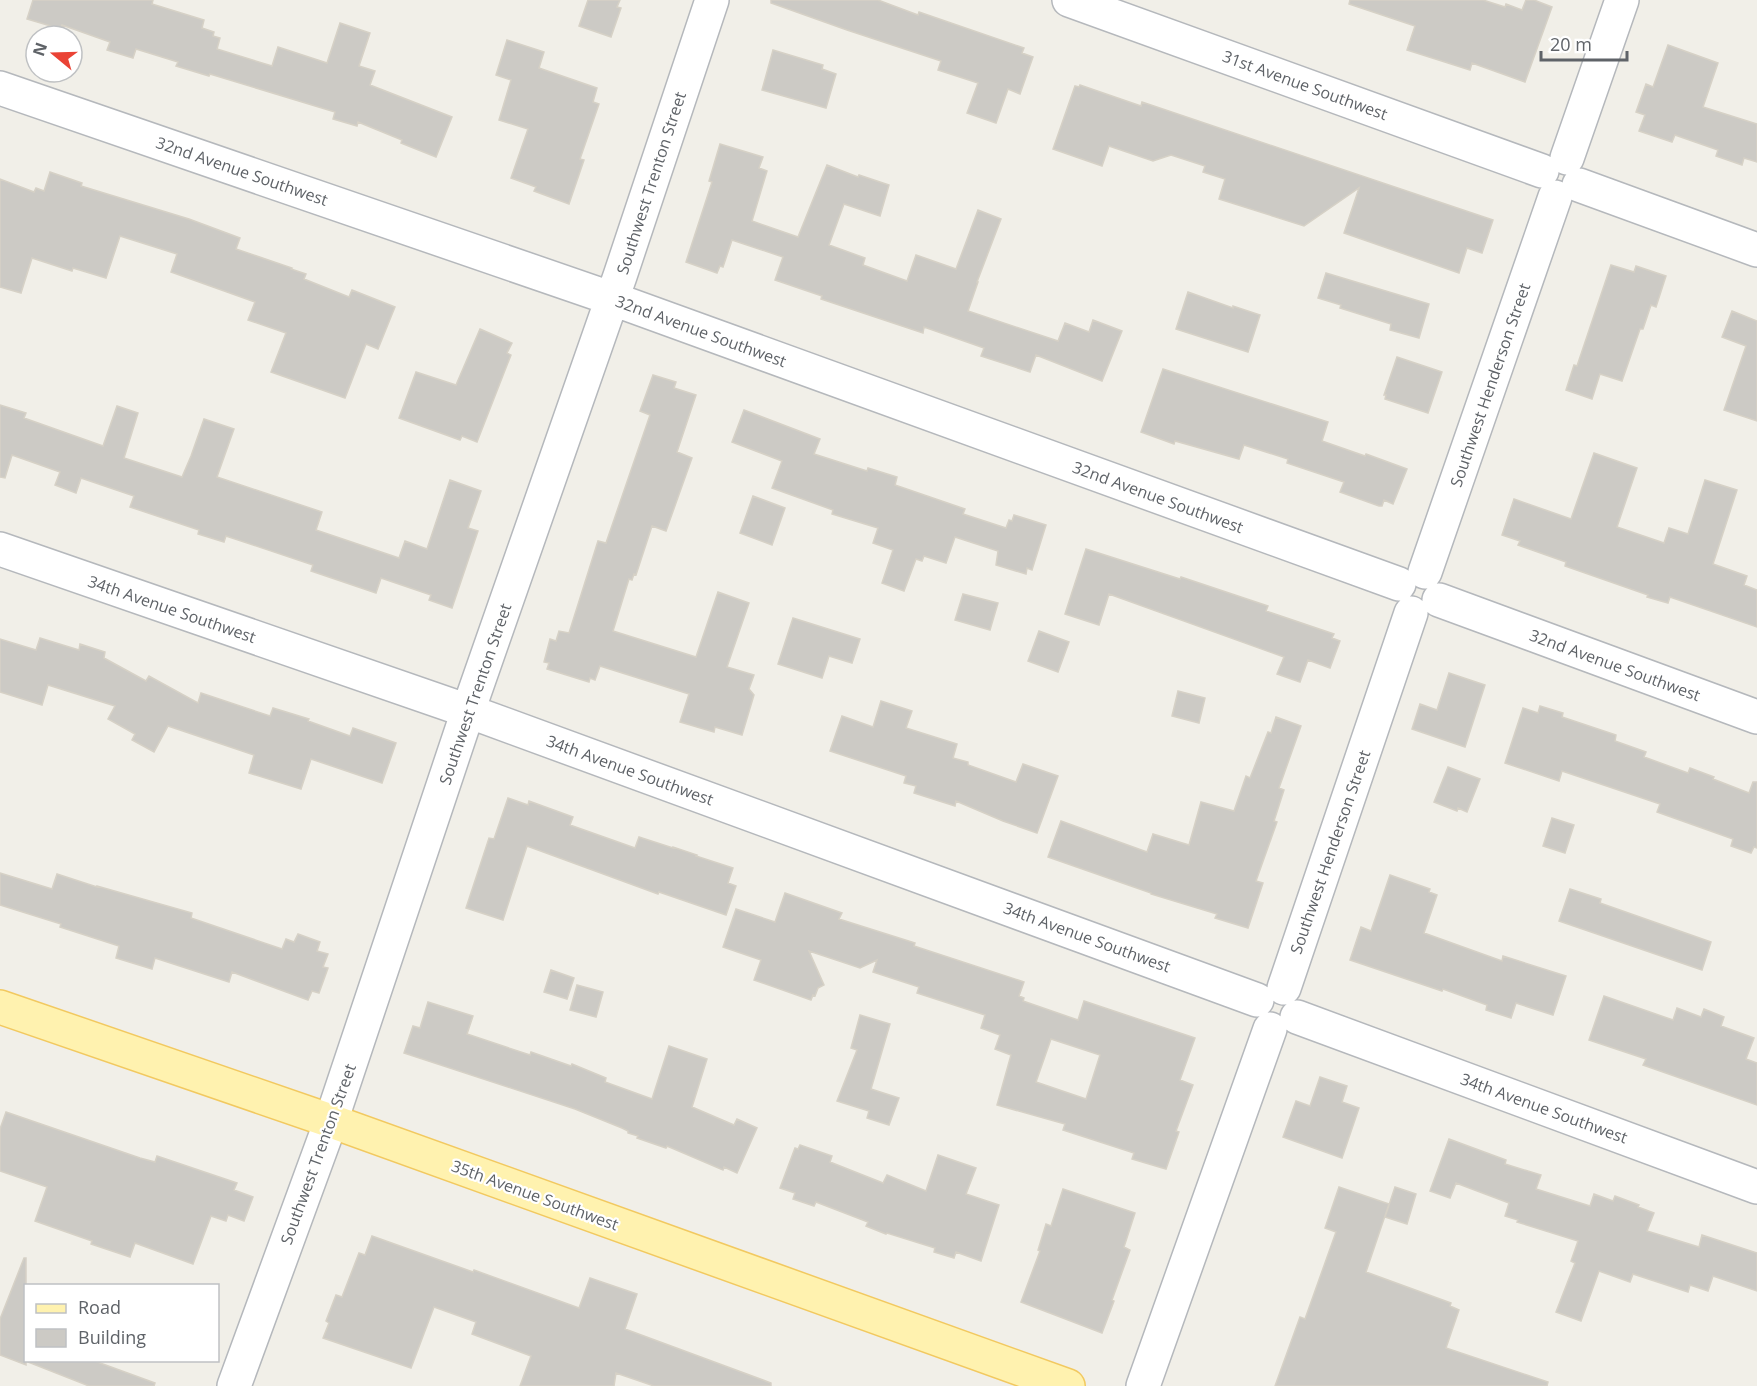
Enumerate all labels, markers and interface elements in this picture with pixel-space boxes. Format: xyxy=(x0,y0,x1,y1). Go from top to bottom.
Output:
north arrow xyxy=(24,24,84,84)
scale bar xyxy=(1541,24,1626,62)
text: 20 m xyxy=(1550,32,1592,56)
text: N xyxy=(27,39,52,59)
street label: 31st Avenue Southwest xyxy=(1219,45,1391,125)
street label: Southwest Trenton Street xyxy=(611,89,691,277)
street label: 32nd Avenue Southwest xyxy=(153,131,331,211)
street label: Southwest Henderson Street xyxy=(1445,280,1535,490)
street label: 32nd Avenue Southwest xyxy=(612,290,790,372)
street label: 32nd Avenue Southwest xyxy=(1069,456,1247,538)
street label: 34th Avenue Southwest xyxy=(85,570,259,648)
street label: Southwest Trenton Street xyxy=(434,600,517,788)
street label: 32nd Avenue Southwest xyxy=(1526,624,1704,706)
street label: 34th Avenue Southwest xyxy=(543,730,717,811)
street label: Southwest Henderson Street xyxy=(1285,747,1375,957)
street label: 34th Avenue Southwest xyxy=(1000,897,1174,978)
street label: Southwest Trenton Street xyxy=(275,1060,361,1247)
street label: 34th Avenue Southwest xyxy=(1457,1068,1631,1149)
street label: 35th Avenue Southwest xyxy=(448,1155,622,1236)
legend xyxy=(24,1284,219,1362)
text: Road xyxy=(78,1295,121,1319)
text: Building xyxy=(78,1325,146,1349)

